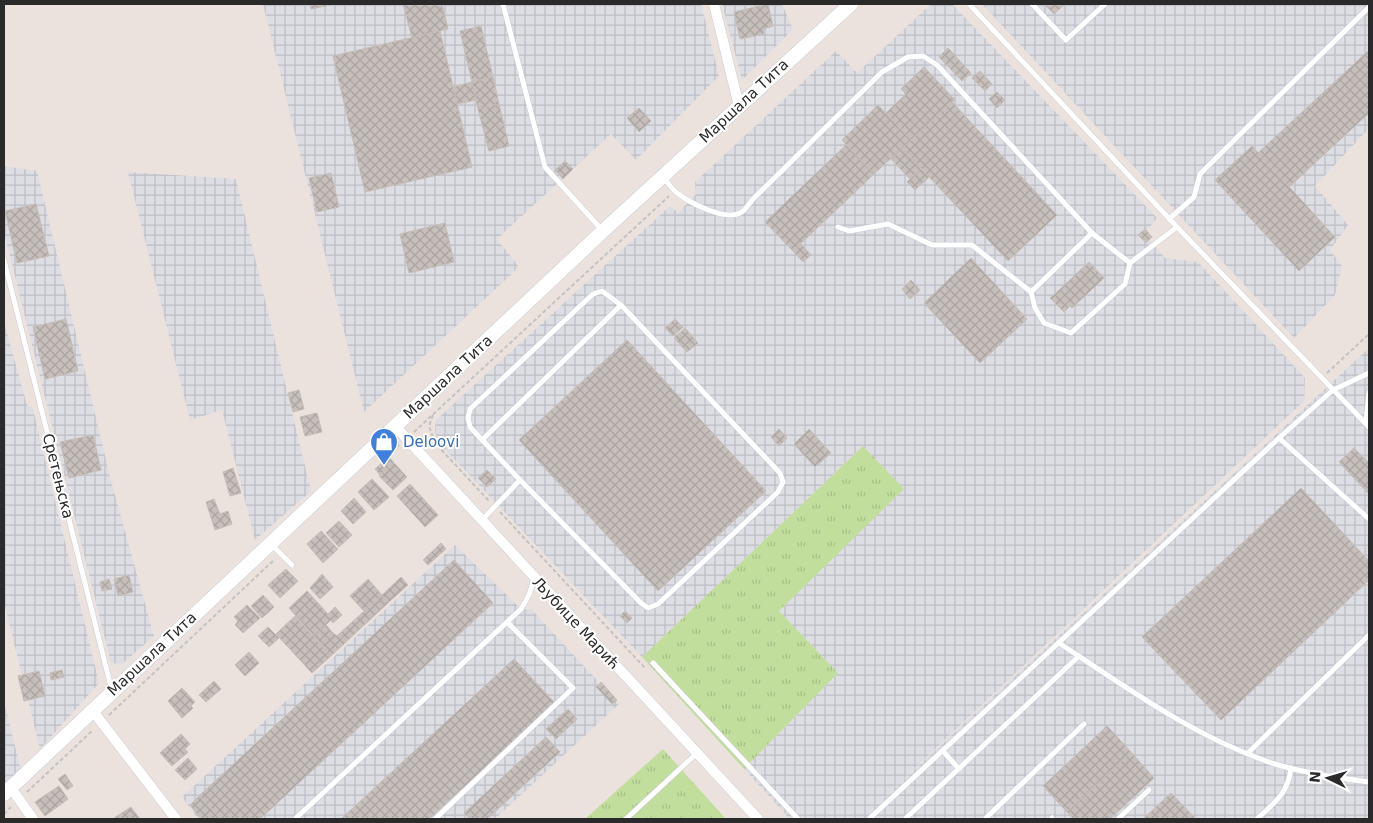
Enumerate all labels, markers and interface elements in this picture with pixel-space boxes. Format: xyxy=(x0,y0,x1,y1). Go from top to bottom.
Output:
street label: Маршала Тита xyxy=(696,55,792,147)
street label: Маршала Тита xyxy=(400,331,496,423)
shop icon: Deloovi xyxy=(369,427,399,466)
street label: Сретењска xyxy=(39,432,77,520)
place label: Deloovi xyxy=(403,433,459,451)
street label: Љубице Марић xyxy=(529,573,623,673)
street label: Маршала Тита xyxy=(104,608,200,700)
north arrow xyxy=(1303,753,1353,803)
text: N xyxy=(1307,770,1324,783)

